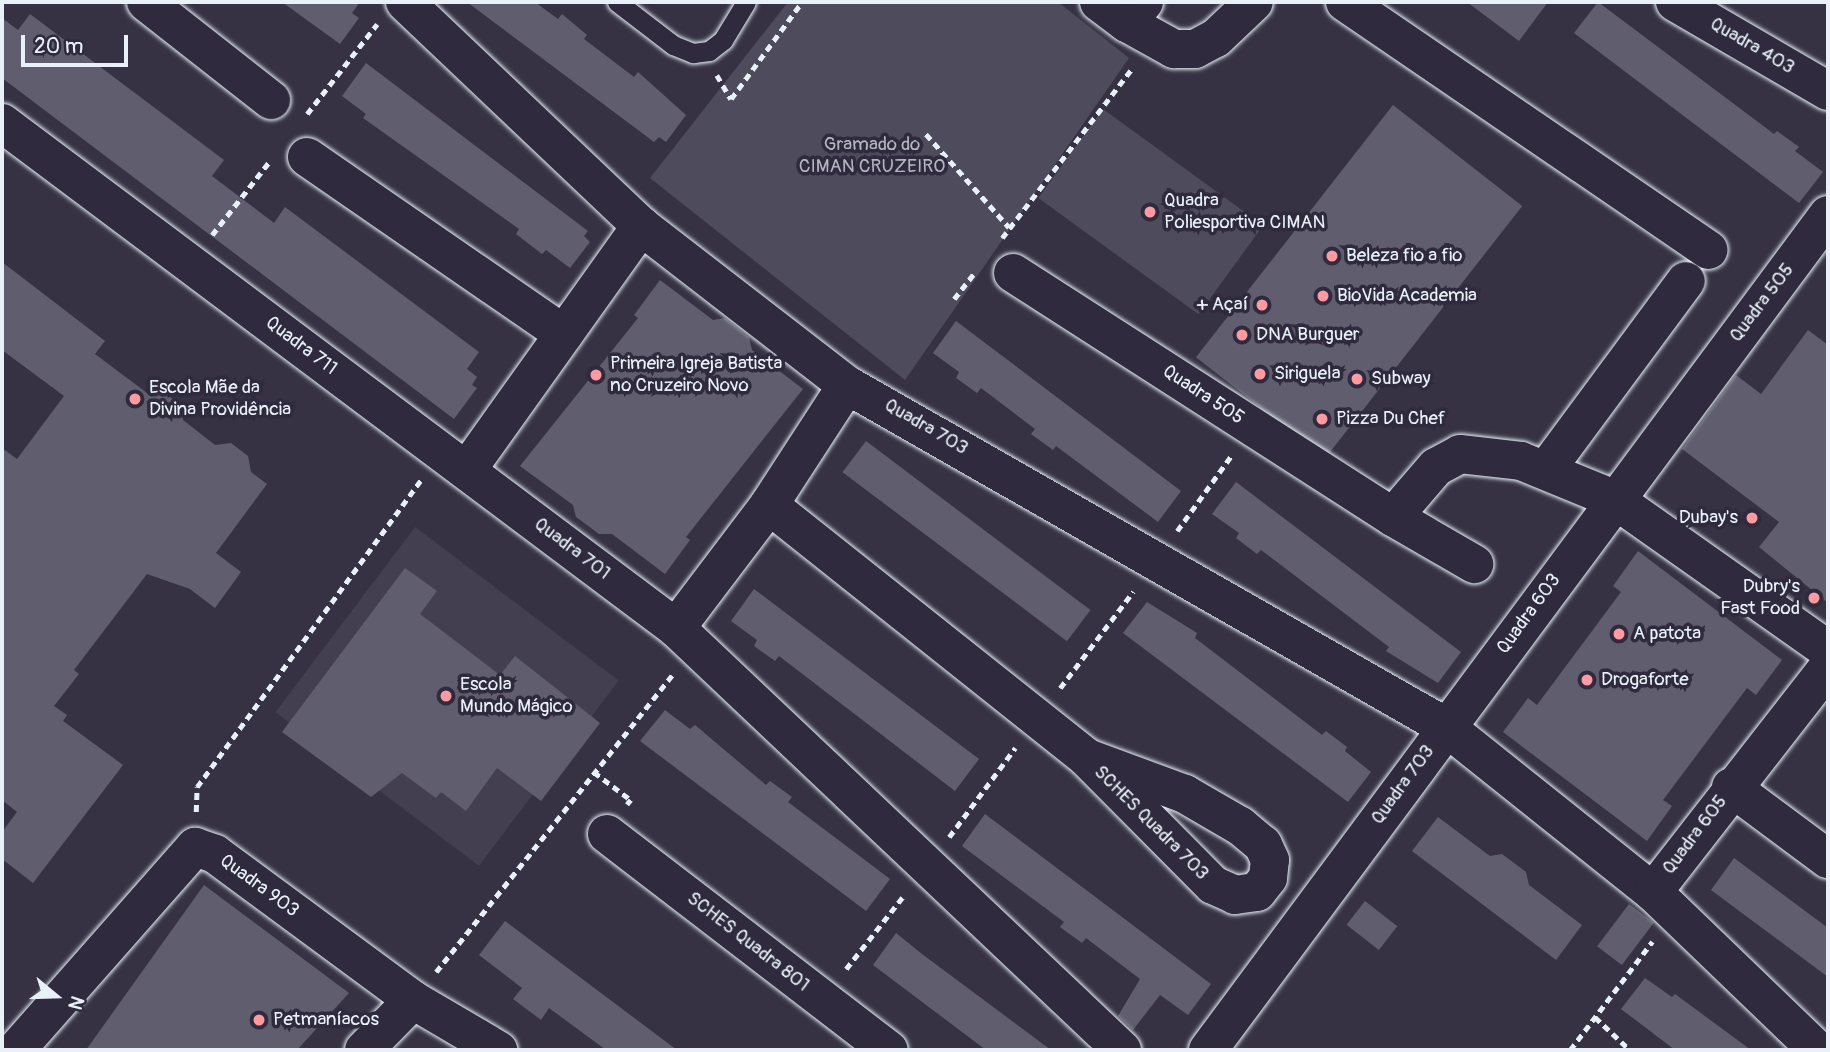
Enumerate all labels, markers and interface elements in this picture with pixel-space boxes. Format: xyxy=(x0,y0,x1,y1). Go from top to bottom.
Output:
street label: Quadra 403 xyxy=(1706,13,1798,79)
scale bar xyxy=(24,21,131,65)
text: 20 m xyxy=(34,33,83,60)
park label: Gramado do CIMAN CRUZEIRO xyxy=(799,134,945,178)
place label: Quadra Poliesportiva CIMAN xyxy=(1164,190,1325,234)
marker: Quadra Poliesportiva CIMAN xyxy=(1142,204,1158,220)
place label: Beleza fio a fio xyxy=(1346,245,1463,267)
marker: Beleza fio a fio xyxy=(1324,248,1340,264)
street label: Quadra 505 xyxy=(1725,259,1799,347)
place label: BioVida Academia xyxy=(1337,285,1477,307)
marker: BioVida Academia xyxy=(1315,288,1331,304)
place label: + Açaí xyxy=(1197,294,1248,316)
marker: + Açaí xyxy=(1254,297,1270,313)
street label: Quadra 711 xyxy=(261,312,341,380)
place label: DNA Burguer xyxy=(1256,324,1360,346)
marker: DNA Burguer xyxy=(1234,327,1250,343)
place label: Primeira Igreja Batista no Cruzeiro Novo xyxy=(610,353,782,397)
street label: Quadra 505 xyxy=(1158,360,1248,430)
place label: Siriguela xyxy=(1274,363,1340,385)
marker: Siriguela xyxy=(1252,366,1268,382)
marker: Primeira Igreja Batista no Cruzeiro Novo xyxy=(588,367,604,383)
place label: Subway xyxy=(1371,368,1431,390)
marker: Subway xyxy=(1349,371,1365,387)
place label: Escola Mãe da Divina Providência xyxy=(149,377,291,421)
marker: Escola Mãe da Divina Providência xyxy=(127,391,143,407)
street label: Quadra 703 xyxy=(880,394,972,460)
place label: Pizza Du Chef xyxy=(1336,408,1446,430)
marker: Pizza Du Chef xyxy=(1314,411,1330,427)
place label: Dubay's xyxy=(1679,507,1738,529)
marker: Dubay's xyxy=(1744,510,1760,526)
street label: Quadra 701 xyxy=(529,513,615,585)
street label: Quadra 603 xyxy=(1492,569,1566,659)
place label: Dubry's Fast Food xyxy=(1720,576,1800,620)
marker: Dubry's Fast Food xyxy=(1806,590,1822,606)
place label: A patota xyxy=(1633,623,1701,645)
marker: A patota xyxy=(1611,626,1627,642)
place label: Drogaforte xyxy=(1601,669,1688,691)
marker: Drogaforte xyxy=(1579,672,1595,688)
place label: Escola Mundo Mágico xyxy=(460,674,573,718)
marker: Escola Mundo Mágico xyxy=(438,688,454,704)
street label: Quadra 703 xyxy=(1367,741,1439,829)
street label: SCHES Quadra 703 xyxy=(1089,761,1213,885)
street label: Quadra 605 xyxy=(1658,791,1732,879)
street label: Quadra 903 xyxy=(215,850,303,922)
street label: SCHES Quadra 801 xyxy=(682,887,814,997)
north arrow xyxy=(21,961,91,1031)
text: N xyxy=(62,993,89,1013)
place label: Petmaníacos xyxy=(273,1009,379,1031)
marker: Petmaníacos xyxy=(251,1012,267,1028)

